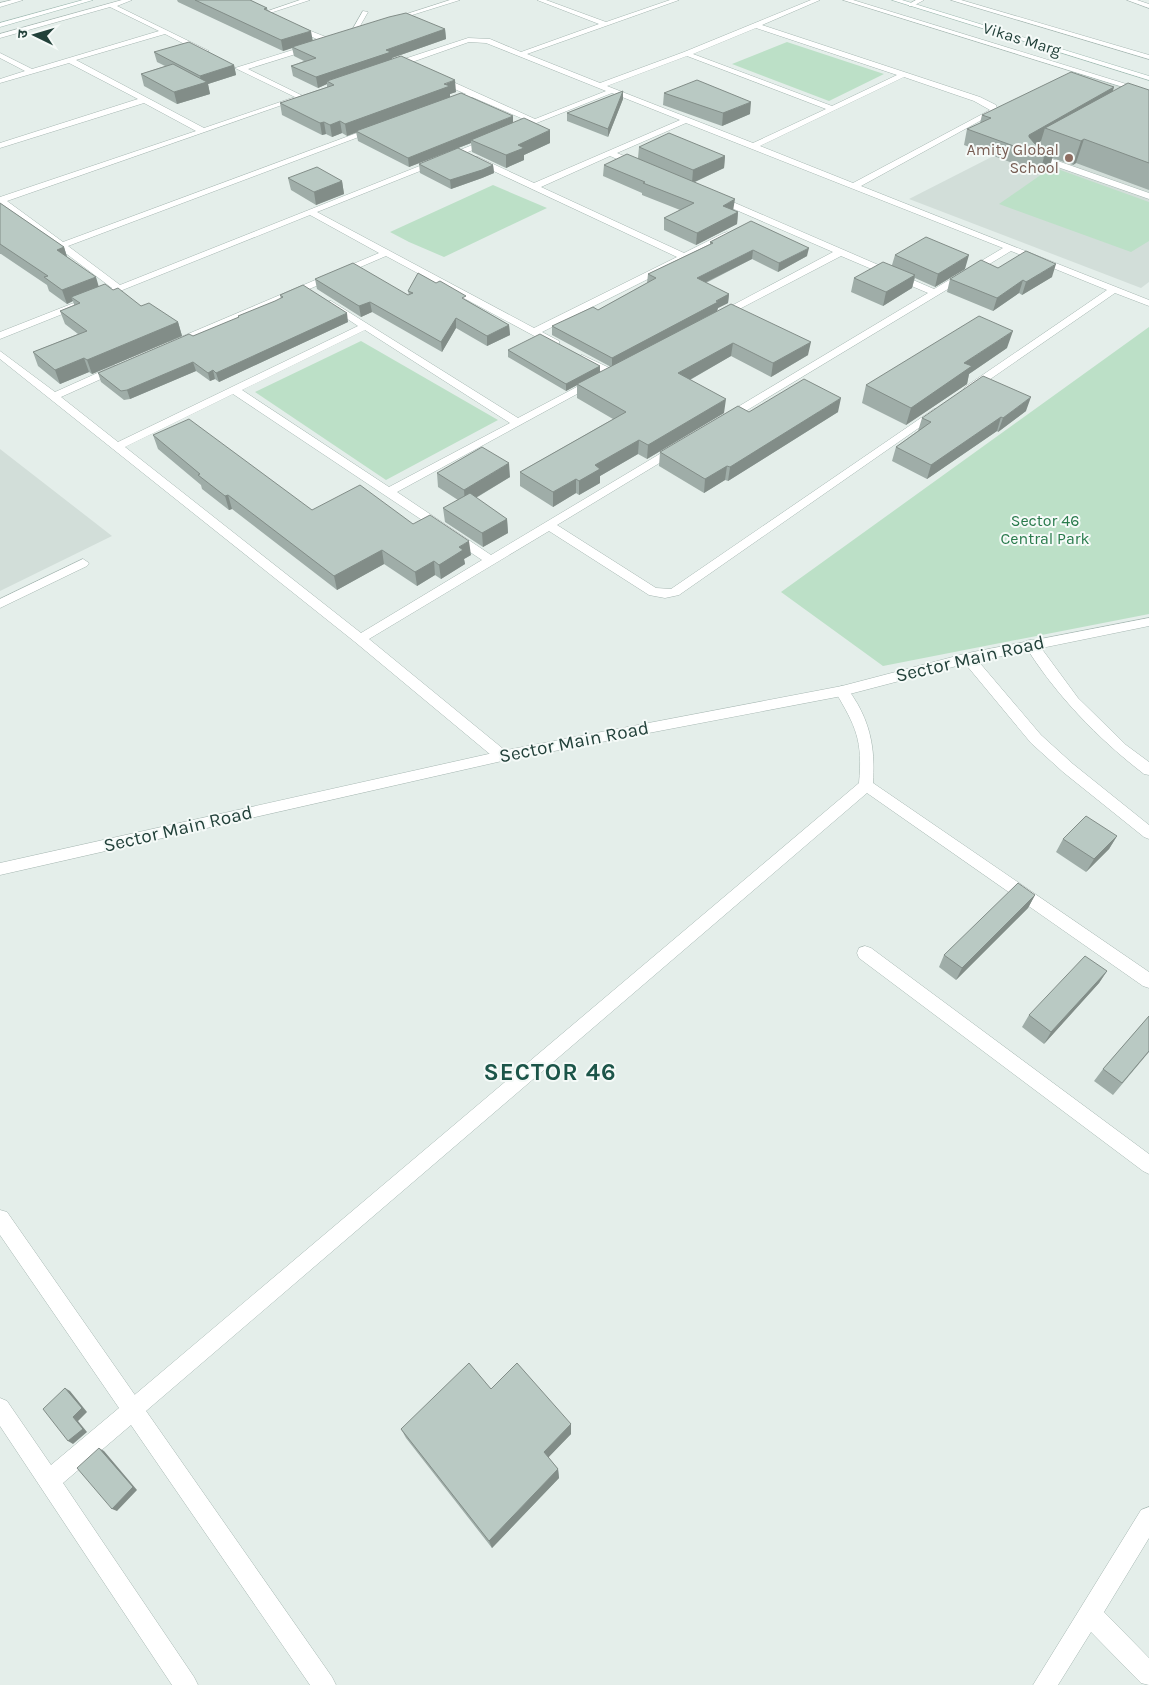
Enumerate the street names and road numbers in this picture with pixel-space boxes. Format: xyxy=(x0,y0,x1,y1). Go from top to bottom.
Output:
street label: Vikas Marg xyxy=(981,18,1063,60)
street label: Sector Main Road xyxy=(894,631,1046,687)
street label: Sector Main Road xyxy=(497,717,651,767)
street label: Sector Main Road xyxy=(102,801,254,857)

